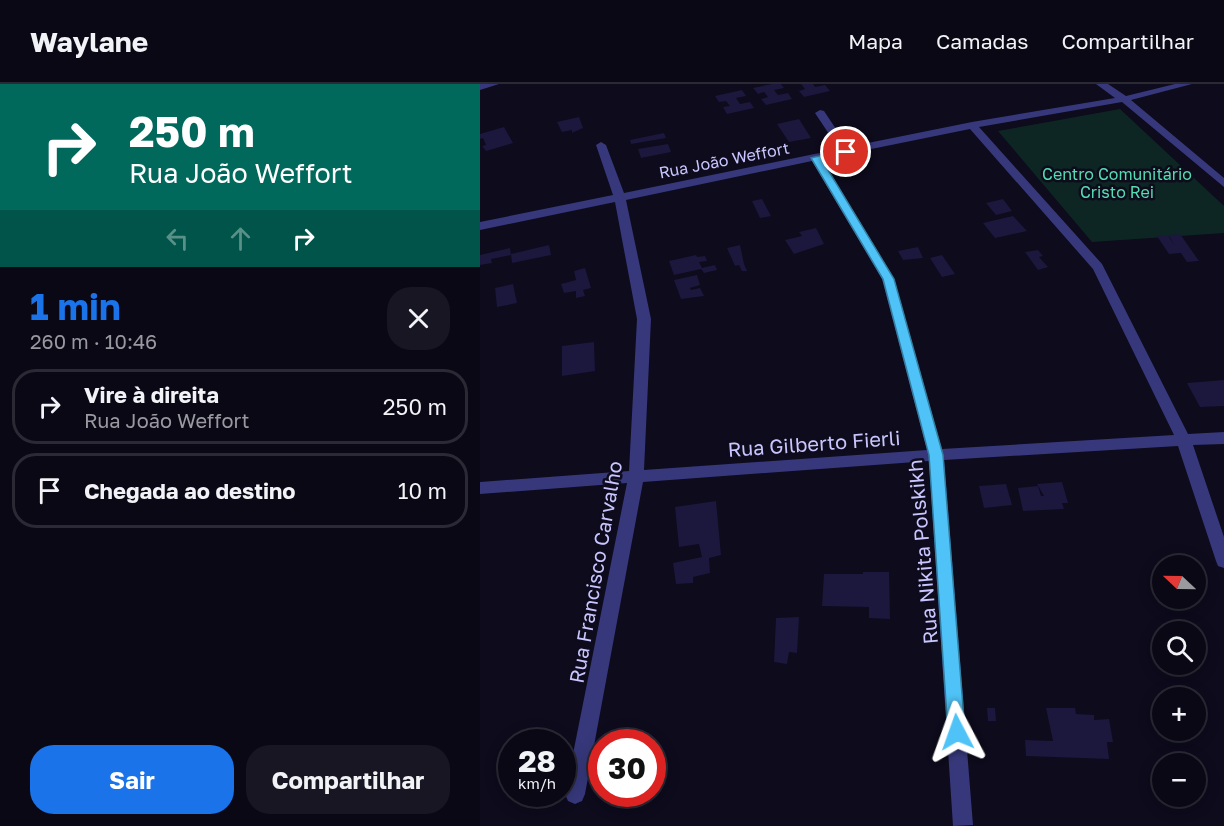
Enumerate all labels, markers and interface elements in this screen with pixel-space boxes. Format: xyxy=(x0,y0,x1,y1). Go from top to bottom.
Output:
text: Waylane xyxy=(30,25,148,58)
text: Mapa xyxy=(848,28,903,54)
text: Camadas xyxy=(936,28,1028,54)
text: Compartilhar xyxy=(1061,28,1194,54)
text: 250 m xyxy=(129,106,255,156)
icon: right xyxy=(30,108,108,186)
pin xyxy=(820,126,871,177)
icon: arrive xyxy=(829,135,862,168)
street label: Rua João Weffort xyxy=(657,138,791,182)
text: Rua João Weffort xyxy=(129,157,353,189)
park label: Centro Comunitário Cristo Rei xyxy=(1042,164,1192,202)
icon: left xyxy=(161,222,194,255)
icon: ahead xyxy=(224,222,257,255)
icon: right xyxy=(287,222,320,255)
text: 1 min xyxy=(30,285,121,328)
button: close xyxy=(387,287,450,350)
text: 260 m · 10:46 xyxy=(30,329,157,353)
text: Vire à direita xyxy=(84,381,219,408)
icon: right xyxy=(33,390,66,423)
text: 250 m xyxy=(383,393,447,420)
text: Rua João Weffort xyxy=(84,408,250,432)
street label: Rua Gilberto Fierli xyxy=(727,425,901,461)
street label: Rua Francisco Carvalho xyxy=(564,459,626,685)
street label: Rua Nikita Polskikh xyxy=(902,459,942,645)
icon: arrive xyxy=(33,474,66,507)
text: Chegada ao destino xyxy=(84,477,296,504)
text: 10 m xyxy=(398,477,447,504)
north arrow xyxy=(1152,555,1206,609)
map controls xyxy=(1152,555,1206,807)
button: search xyxy=(1152,621,1206,675)
button: + xyxy=(1152,687,1206,741)
position arrow xyxy=(925,700,989,764)
speed limit sign: 30 xyxy=(588,729,666,807)
text: 28 xyxy=(518,743,556,779)
button: Sair xyxy=(30,745,234,814)
button: Compartilhar xyxy=(246,745,450,814)
button: − xyxy=(1152,753,1206,807)
text: km/h xyxy=(518,774,556,792)

